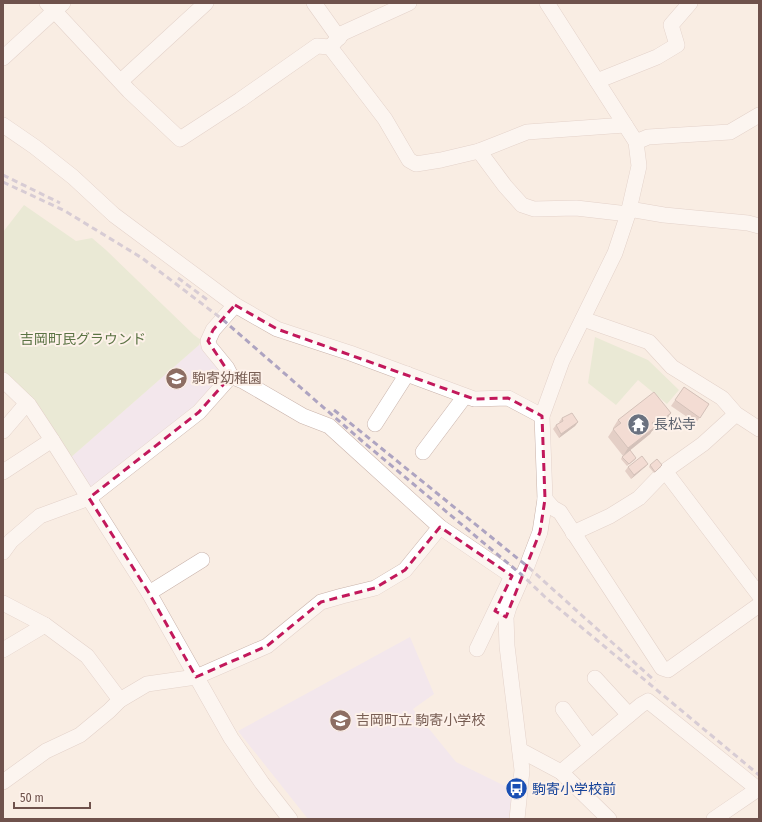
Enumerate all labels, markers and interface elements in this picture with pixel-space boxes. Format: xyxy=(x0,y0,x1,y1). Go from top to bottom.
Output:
park label: 吉岡町民グラウンド xyxy=(20,331,146,348)
school or university icon: 駒寄幼稚園 xyxy=(163,365,189,391)
place label: 駒寄幼稚園 xyxy=(192,370,262,387)
temple icon: 長松寺 xyxy=(626,411,652,437)
place label: 長松寺 xyxy=(654,416,696,433)
school or university icon: 吉岡町立 駒寄小学校 xyxy=(327,707,353,733)
place label: 吉岡町立 駒寄小学校 xyxy=(356,712,485,729)
bus stop icon: 駒寄小学校前 xyxy=(503,776,529,802)
place label: 駒寄小学校前 xyxy=(532,781,616,798)
scale bar xyxy=(14,784,90,810)
text: 50 m xyxy=(20,791,44,805)

